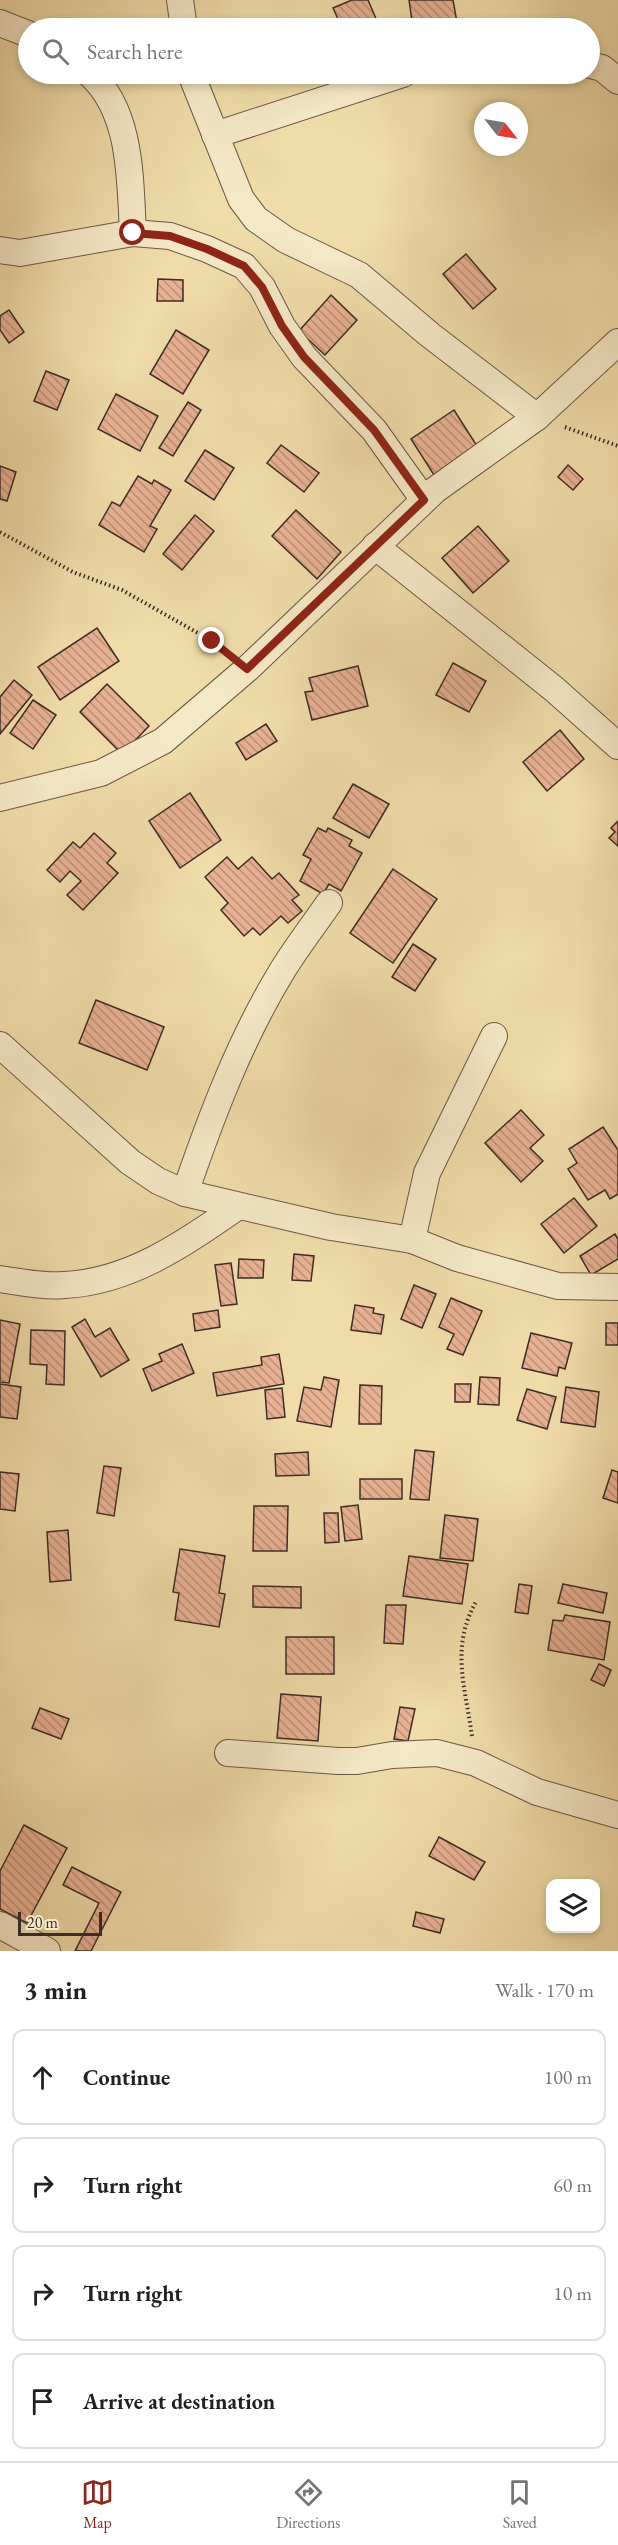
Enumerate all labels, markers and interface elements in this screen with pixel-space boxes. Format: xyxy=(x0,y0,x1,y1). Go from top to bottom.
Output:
search box xyxy=(18,18,600,84)
icon: search xyxy=(39,35,72,68)
text: Search here xyxy=(87,37,182,66)
north arrow xyxy=(474,102,528,156)
route start xyxy=(119,219,145,245)
route end xyxy=(198,627,224,653)
map controls xyxy=(546,1879,600,1933)
button: layers xyxy=(546,1879,600,1933)
scale bar xyxy=(18,1909,102,1936)
text: 20 m xyxy=(27,1912,58,1933)
text: 3 min xyxy=(24,1973,87,2007)
text: Walk · 170 m xyxy=(495,1977,594,2003)
icon: ahead xyxy=(26,2061,59,2094)
text: Continue xyxy=(83,2063,170,2092)
text: 100 m xyxy=(544,2064,592,2090)
icon: right xyxy=(26,2169,59,2202)
text: Turn right xyxy=(83,2171,182,2200)
text: 60 m xyxy=(553,2172,592,2198)
icon: right xyxy=(26,2277,59,2310)
text: Turn right xyxy=(83,2279,182,2308)
text: 10 m xyxy=(553,2280,592,2306)
icon: arrive xyxy=(26,2385,59,2418)
text: Arrive at destination xyxy=(83,2387,275,2416)
tab: Map xyxy=(81,2476,114,2533)
tab: Directions xyxy=(276,2476,341,2533)
tab: Saved xyxy=(503,2476,537,2533)

